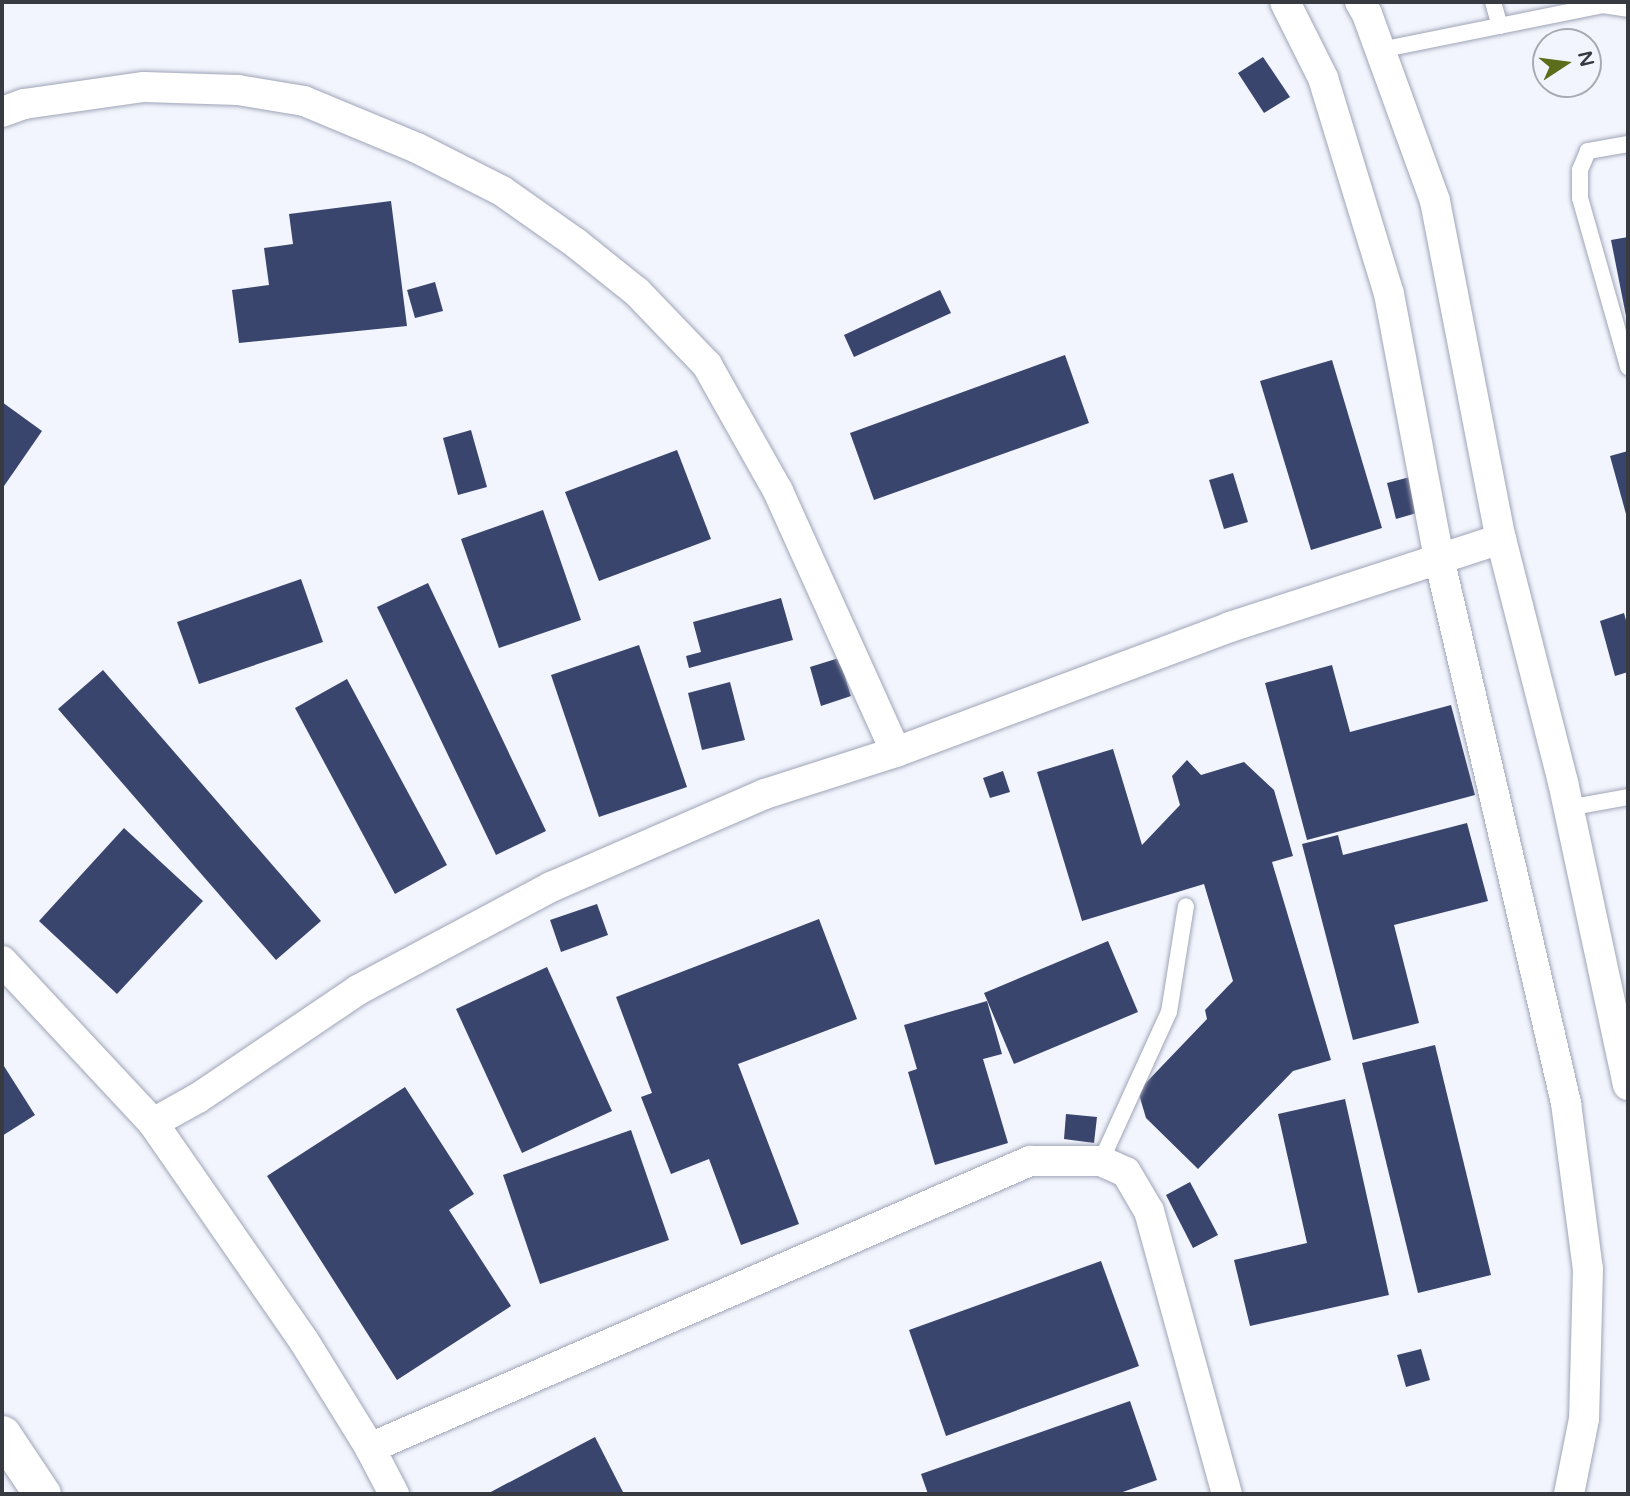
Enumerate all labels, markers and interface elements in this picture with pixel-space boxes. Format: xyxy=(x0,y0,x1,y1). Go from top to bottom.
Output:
north arrow xyxy=(1532,28,1602,98)
text: N xyxy=(1573,49,1598,69)

